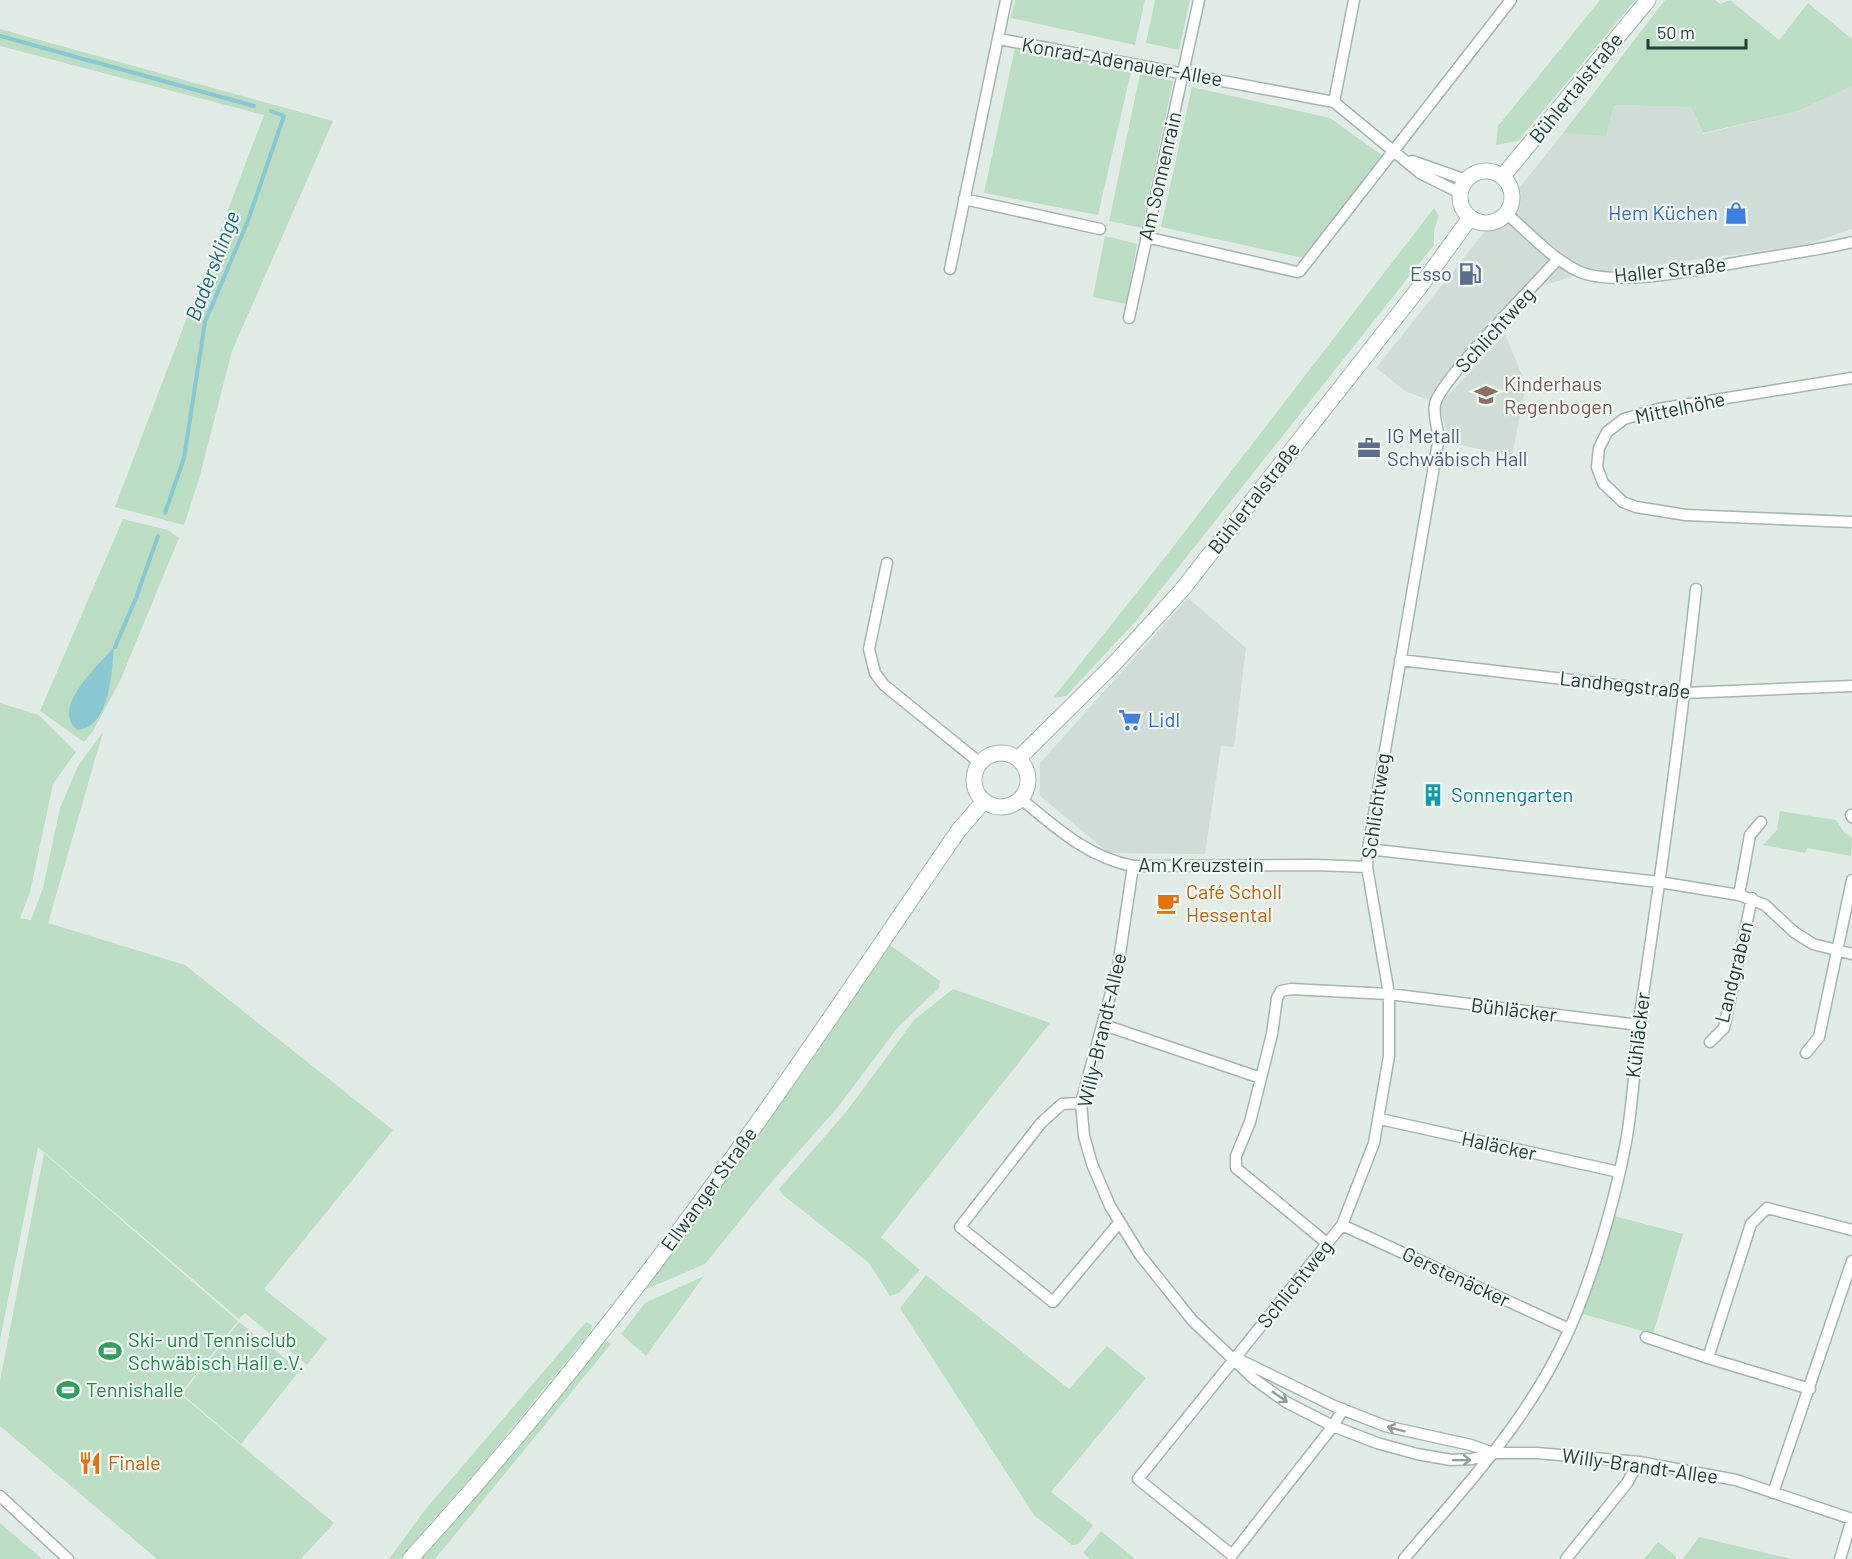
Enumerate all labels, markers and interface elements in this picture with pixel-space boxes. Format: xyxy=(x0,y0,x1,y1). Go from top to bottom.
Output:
scale bar xyxy=(1648,12,1746,50)
text: 50 m xyxy=(1657,21,1695,43)
street label: Bühlertalstraße xyxy=(1523,27,1627,147)
street label: Konrad-Adenauer-Allee xyxy=(1020,32,1224,90)
street label: Am Sonnenrain xyxy=(1133,109,1186,243)
place label: Hem Küchen xyxy=(1608,200,1718,224)
shop icon: Hem Küchen xyxy=(1723,200,1749,226)
water label: Badersklinge xyxy=(179,207,244,324)
street label: Haller Straße xyxy=(1613,251,1727,287)
place label: Esso xyxy=(1410,261,1452,285)
fuel station icon: Esso xyxy=(1457,261,1483,287)
street label: Schlichtweg xyxy=(1450,282,1539,377)
place label: Kinderhaus Regenbogen xyxy=(1504,371,1613,418)
school or university icon: Kinderhaus Regenbogen xyxy=(1473,382,1499,408)
street label: Mittelhöhe xyxy=(1632,386,1727,428)
place label: IG Metall Schwäbisch Hall xyxy=(1387,423,1527,470)
office icon: IG Metall Schwäbisch Hall xyxy=(1356,435,1382,461)
street label: Bühlertalstraße xyxy=(1202,437,1304,558)
street label: Landhegstraße xyxy=(1559,665,1692,703)
supermarket icon: Lidl xyxy=(1117,707,1143,733)
place label: Lidl xyxy=(1148,707,1180,731)
street label: Schlichtweg xyxy=(1356,751,1394,860)
building icon: Sonnengarten xyxy=(1420,782,1446,808)
place label: Sonnengarten xyxy=(1451,782,1573,806)
street label: Am Kreuzstein xyxy=(1138,852,1264,876)
place label: Café Scholl Hessental xyxy=(1186,879,1282,926)
cafe icon: Café Scholl Hessental xyxy=(1155,890,1181,916)
street label: Landgraben xyxy=(1709,919,1757,1025)
street label: Willy-Brandt-Allee xyxy=(1072,950,1130,1109)
street label: Kühläcker xyxy=(1620,991,1654,1079)
street label: Bühläcker xyxy=(1470,992,1558,1026)
street label: Ellwanger Straße xyxy=(655,1122,761,1255)
street label: Haläcker xyxy=(1460,1125,1539,1165)
street label: Schlichtweg xyxy=(1251,1234,1337,1332)
street label: Gerstenäcker xyxy=(1399,1241,1514,1312)
place label: Ski- und Tennisclub Schwäbisch Hall e.V. xyxy=(128,1327,304,1374)
sports icon: Ski- und Tennisclub Schwäbisch Hall e.V. xyxy=(97,1338,123,1364)
sports icon: Tennishalle xyxy=(55,1377,81,1403)
place label: Tennishalle xyxy=(86,1377,184,1401)
one-way arrow xyxy=(1271,1391,1287,1403)
one-way arrow xyxy=(1386,1423,1405,1434)
street label: Willy-Brandt-Allee xyxy=(1560,1442,1720,1488)
restaurant icon: Finale xyxy=(77,1450,103,1476)
place label: Finale xyxy=(108,1450,161,1474)
one-way arrow xyxy=(1451,1454,1471,1465)

